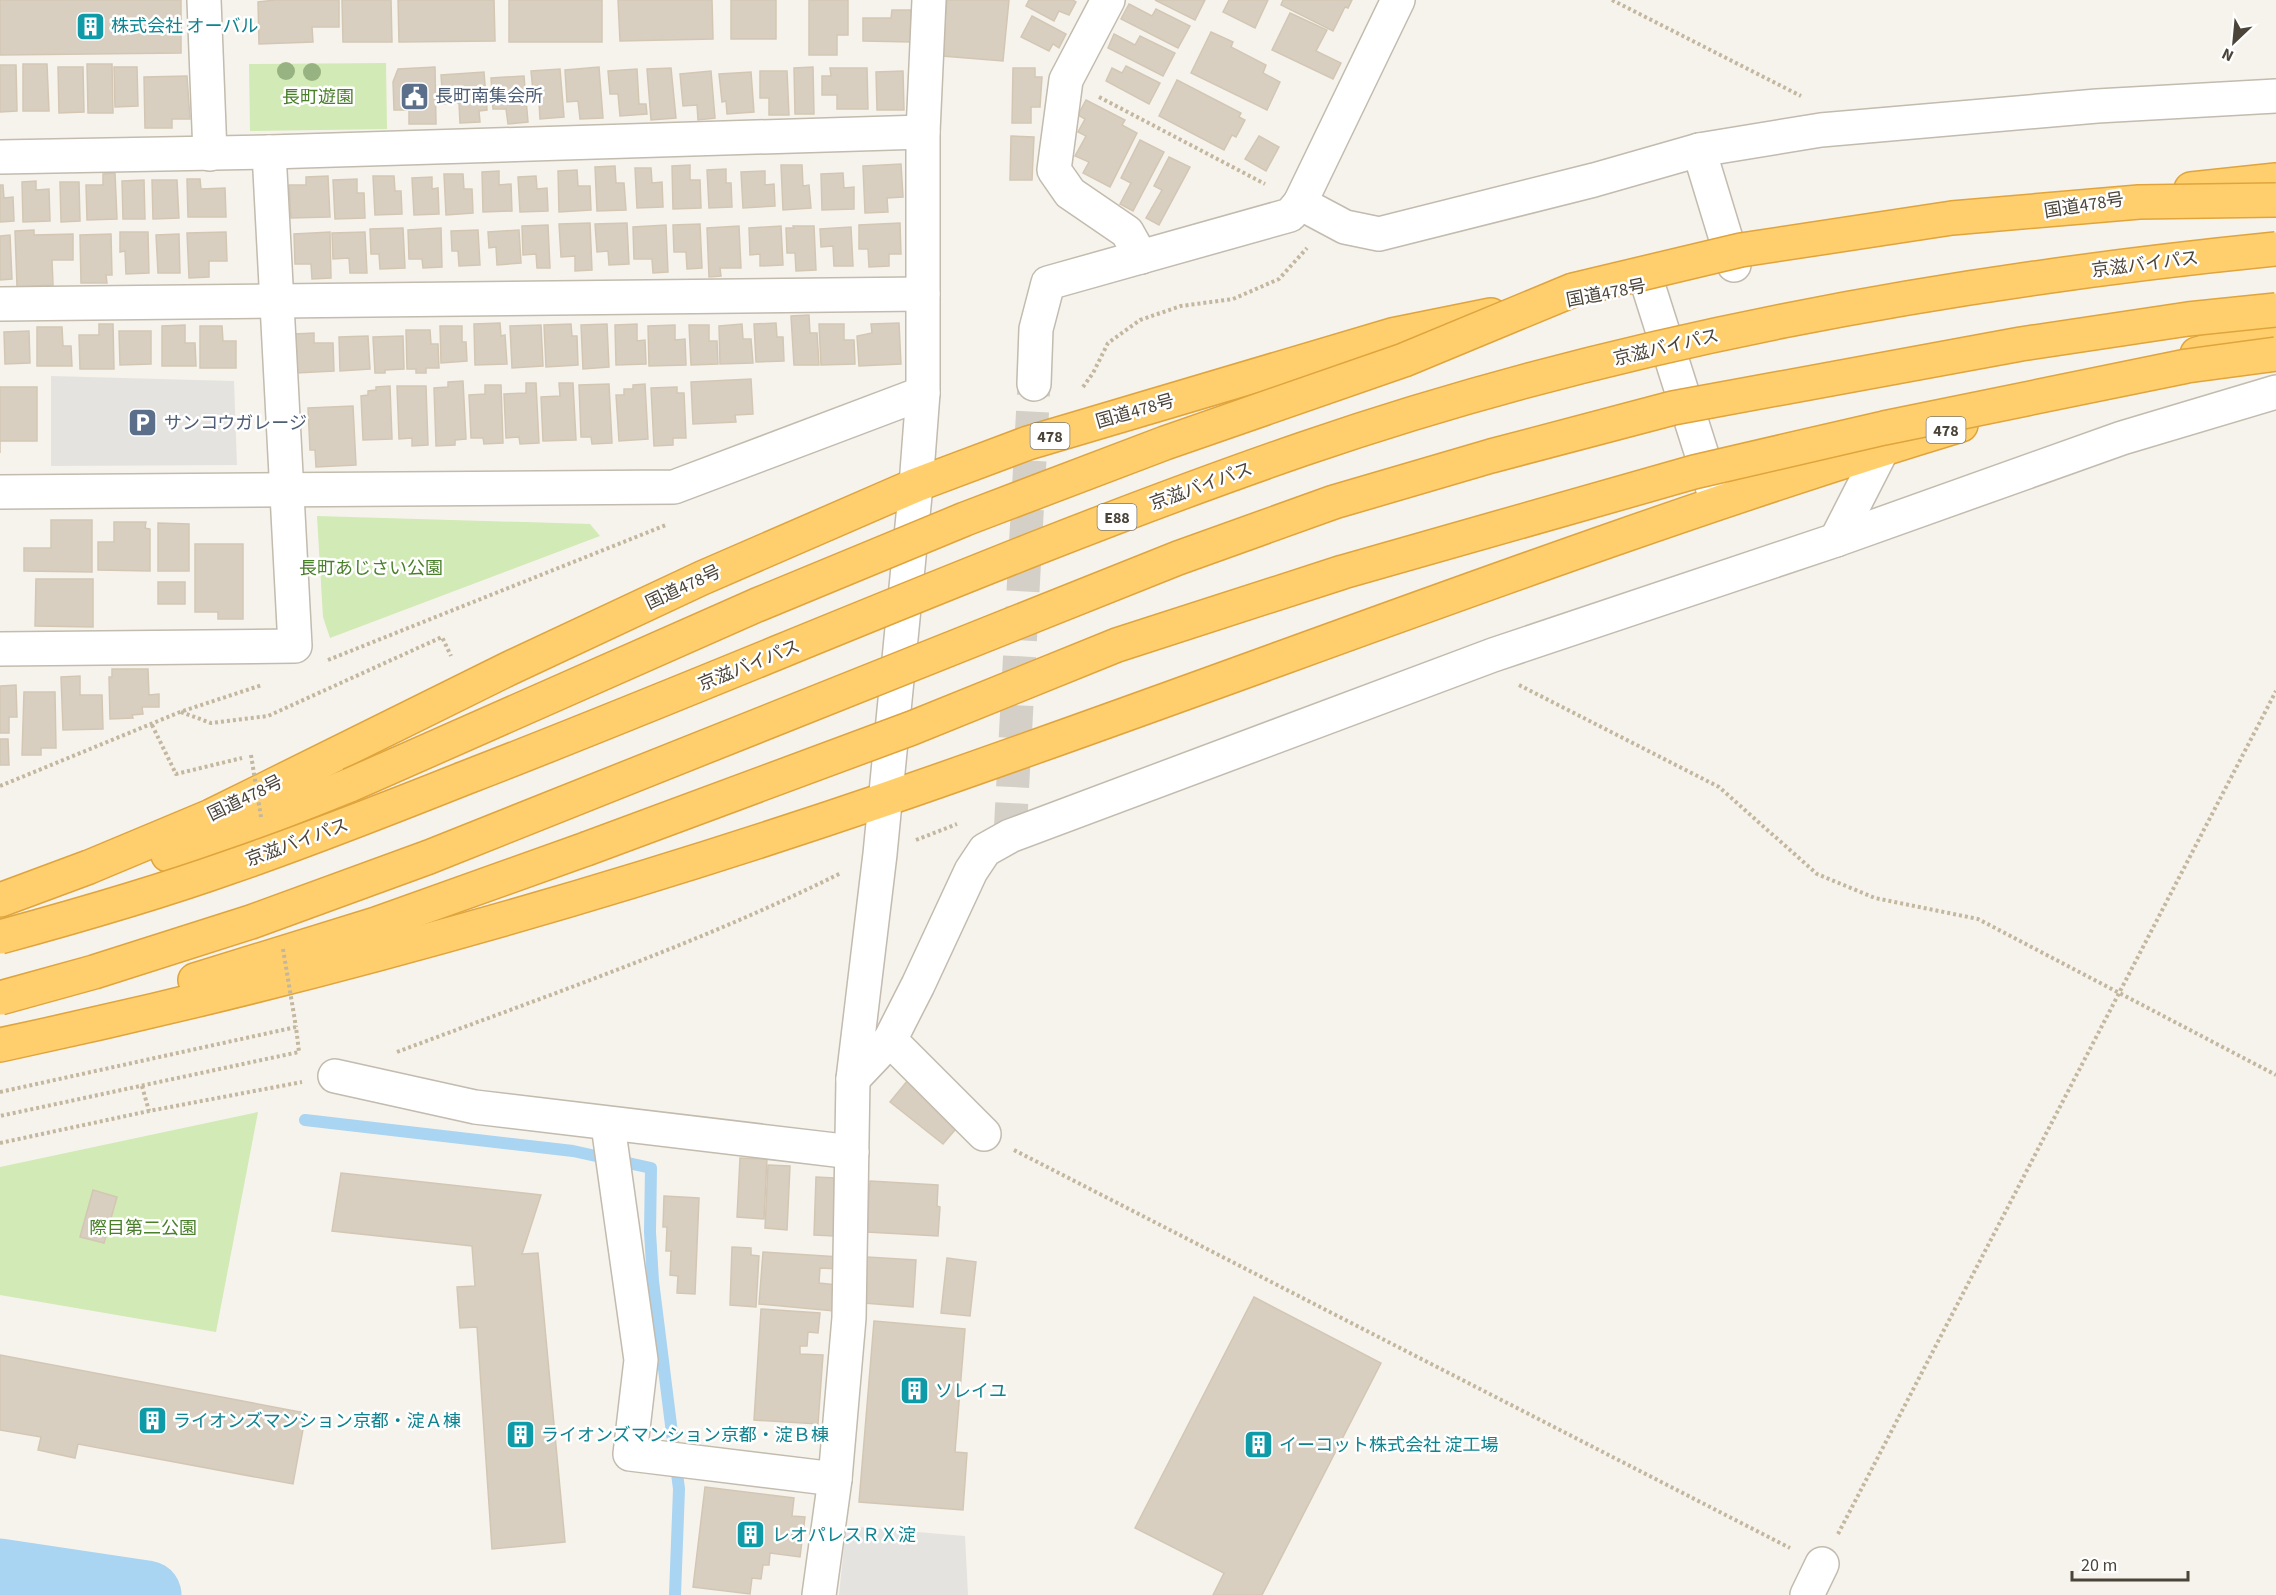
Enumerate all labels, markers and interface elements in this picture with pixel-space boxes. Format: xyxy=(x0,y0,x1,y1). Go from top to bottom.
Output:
building icon: 株式会社 オーバル xyxy=(74,10,106,42)
north arrow xyxy=(2204,12,2264,72)
place label: 株式会社 オーバル xyxy=(111,14,258,39)
text: N xyxy=(2218,42,2237,67)
public building icon: 長町南集会所 xyxy=(398,80,430,112)
place label: 長町南集会所 xyxy=(435,84,543,109)
park label: 長町遊園 xyxy=(282,85,354,110)
street label: 国道478号 xyxy=(2042,187,2126,224)
street label: 京滋バイパス xyxy=(2090,246,2200,283)
street label: 国道478号 xyxy=(1564,274,1648,313)
street label: 京滋バイパス xyxy=(1611,323,1721,372)
street label: 国道478号 xyxy=(1093,388,1177,435)
parking icon: サンコウガレージ xyxy=(127,407,159,439)
place label: サンコウガレージ xyxy=(164,411,307,436)
road number: 478 xyxy=(1926,417,1966,443)
road number: 478 xyxy=(1030,423,1070,449)
street label: 京滋バイパス xyxy=(1146,456,1256,517)
road number: E88 xyxy=(1098,504,1136,530)
park label: 長町あじさい公園 xyxy=(299,556,443,581)
street label: 国道478号 xyxy=(641,559,725,616)
street label: 京滋バイパス xyxy=(695,634,804,697)
street label: 国道478号 xyxy=(203,769,287,827)
street label: 京滋バイパス xyxy=(242,812,352,873)
park label: 際目第二公園 xyxy=(89,1216,197,1241)
building icon: ソレイユ xyxy=(898,1375,930,1407)
place label: ソレイユ xyxy=(935,1379,1007,1404)
building icon: ライオンズマンション京都・淀Ａ棟 xyxy=(136,1405,168,1437)
place label: ライオンズマンション京都・淀Ａ棟 xyxy=(173,1409,461,1434)
building icon: ライオンズマンション京都・淀Ｂ棟 xyxy=(504,1419,536,1451)
place label: ライオンズマンション京都・淀Ｂ棟 xyxy=(541,1423,829,1448)
building icon: イーコット株式会社 淀工場 xyxy=(1242,1429,1274,1461)
place label: イーコット株式会社 淀工場 xyxy=(1279,1433,1499,1458)
building icon: レオパレスＲＸ淀 xyxy=(735,1519,767,1551)
place label: レオパレスＲＸ淀 xyxy=(772,1523,916,1548)
scale bar xyxy=(2072,1544,2188,1582)
text: 20 m xyxy=(2081,1553,2117,1578)

